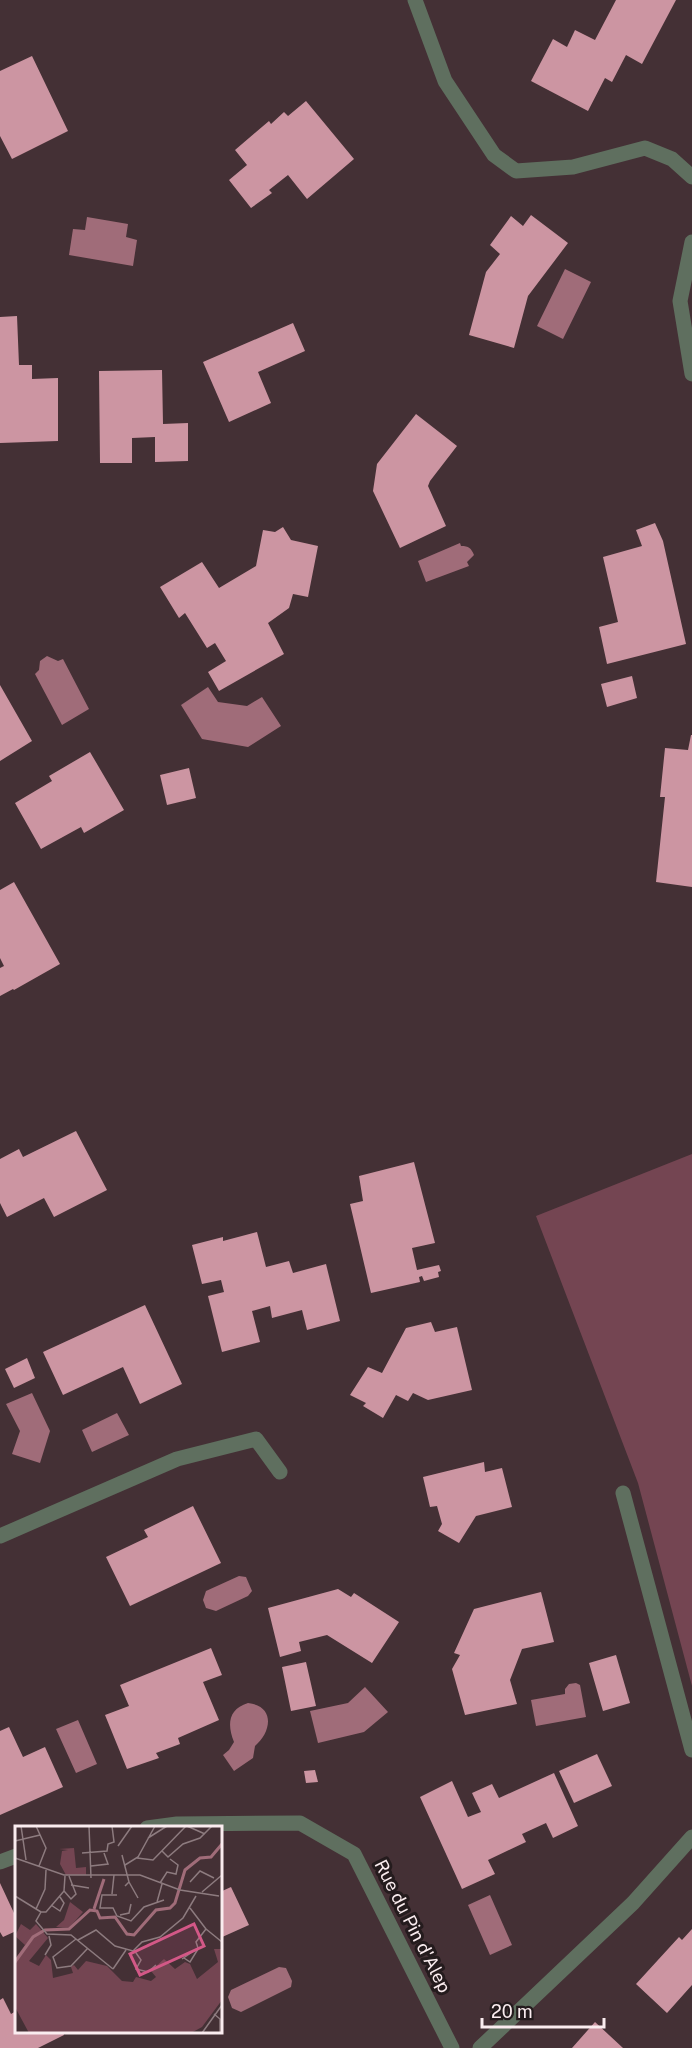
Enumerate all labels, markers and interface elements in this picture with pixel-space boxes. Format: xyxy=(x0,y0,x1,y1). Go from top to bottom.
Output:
inset map xyxy=(15,1826,222,2033)
street label: Rue du Pin d'Alep xyxy=(370,1856,456,1996)
scale bar xyxy=(482,1991,604,2029)
text: 20 m xyxy=(491,2001,533,2022)

